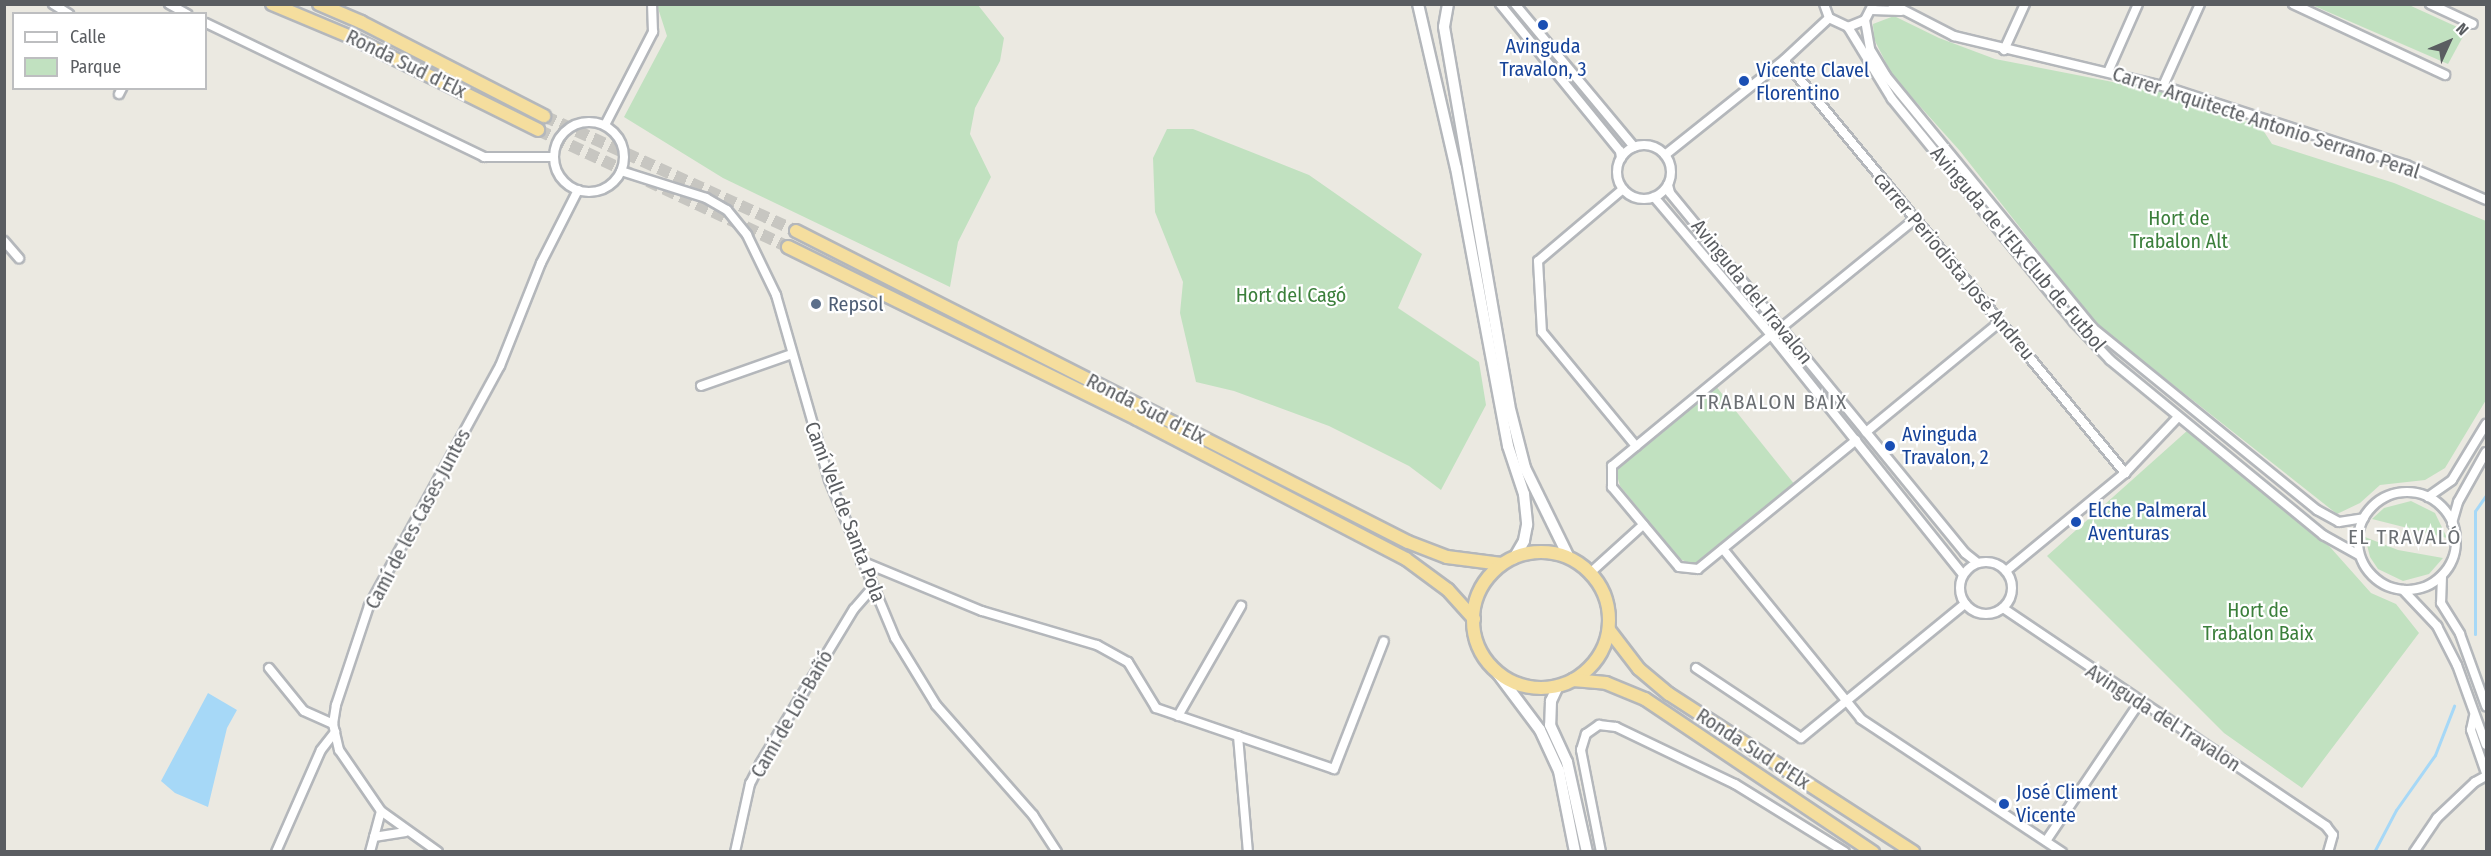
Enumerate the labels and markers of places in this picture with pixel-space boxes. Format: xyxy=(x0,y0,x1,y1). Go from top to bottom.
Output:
marker: Avinguda Travalon, 3 xyxy=(1536,18,1550,32)
place label: Avinguda Travalon, 3 xyxy=(1500,35,1586,82)
place label: Vicente Clavel Florentino xyxy=(1756,58,1869,105)
marker: Vicente Clavel Florentino xyxy=(1737,74,1751,88)
place label: Repsol xyxy=(828,292,883,316)
marker: Repsol xyxy=(809,297,823,311)
place label: Avinguda Travalon, 2 xyxy=(1902,422,1989,469)
marker: Avinguda Travalon, 2 xyxy=(1883,439,1897,453)
place label: Elche Palmeral Aventuras xyxy=(2088,498,2207,545)
marker: Elche Palmeral Aventuras xyxy=(2069,515,2083,529)
place label: José Climent Vicente xyxy=(2016,780,2118,827)
marker: José Climent Vicente xyxy=(1997,797,2011,811)

